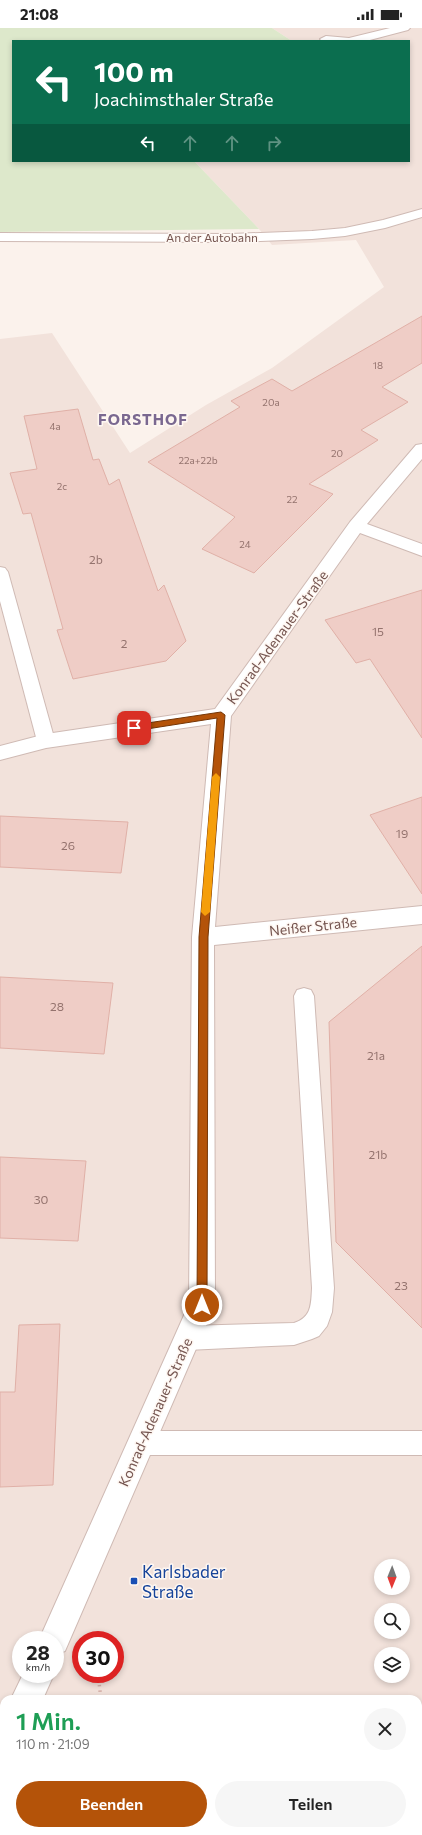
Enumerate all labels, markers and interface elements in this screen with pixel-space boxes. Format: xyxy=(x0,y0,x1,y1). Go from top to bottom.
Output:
text: 21:08 xyxy=(20,5,59,23)
text: 100 m xyxy=(94,54,174,88)
icon: left xyxy=(28,56,80,108)
text: Joachimsthaler Straße xyxy=(94,88,274,110)
icon: left xyxy=(137,132,159,154)
icon: ahead xyxy=(179,132,201,154)
icon: ahead xyxy=(221,132,243,154)
icon: right xyxy=(263,132,285,154)
street label: An der Autobahn xyxy=(166,230,258,244)
house number: 18 xyxy=(373,359,383,371)
house number: 20a xyxy=(262,396,280,408)
district label: FORSTHOF xyxy=(98,410,188,428)
house number: 4a xyxy=(49,420,61,432)
house number: 20 xyxy=(331,447,343,459)
house number: 22a+22b xyxy=(178,454,218,466)
house number: 2c xyxy=(57,480,67,492)
house number: 22 xyxy=(286,493,298,505)
house number: 24 xyxy=(239,538,251,550)
house number: 2b xyxy=(89,552,103,566)
street label: Konrad-Adenauer-Straße xyxy=(223,567,331,707)
house number: 15 xyxy=(372,624,384,638)
house number: 2 xyxy=(121,636,128,650)
pin xyxy=(117,711,151,745)
icon: arrive xyxy=(123,717,145,739)
house number: 19 xyxy=(396,826,408,840)
house number: 26 xyxy=(61,838,75,852)
street label: Neißer Straße xyxy=(268,913,358,939)
house number: 28 xyxy=(50,999,64,1013)
house number: 21a xyxy=(367,1048,385,1062)
house number: 21b xyxy=(369,1147,387,1161)
house number: 30 xyxy=(34,1192,49,1206)
house number: 23 xyxy=(394,1278,408,1292)
position arrow xyxy=(181,1284,223,1326)
street label: Konrad-Adenauer-Straße xyxy=(114,1335,196,1489)
north arrow xyxy=(374,1559,410,1595)
map controls xyxy=(374,1559,410,1683)
place label: Karlsbader Straße xyxy=(142,1561,226,1602)
marker: Karlsbader Straße xyxy=(129,1576,139,1586)
button: search xyxy=(374,1603,410,1639)
speed limit sign: 30 xyxy=(72,1631,124,1683)
text: 28 xyxy=(26,1640,50,1664)
button: layers xyxy=(374,1647,410,1683)
text: km/h xyxy=(26,1661,50,1673)
text: 1 Min. xyxy=(16,1706,81,1735)
button: close xyxy=(364,1708,406,1750)
text: 110 m · 21:09 xyxy=(16,1736,90,1752)
button: Beenden xyxy=(16,1781,207,1827)
button: Teilen xyxy=(215,1781,406,1827)

